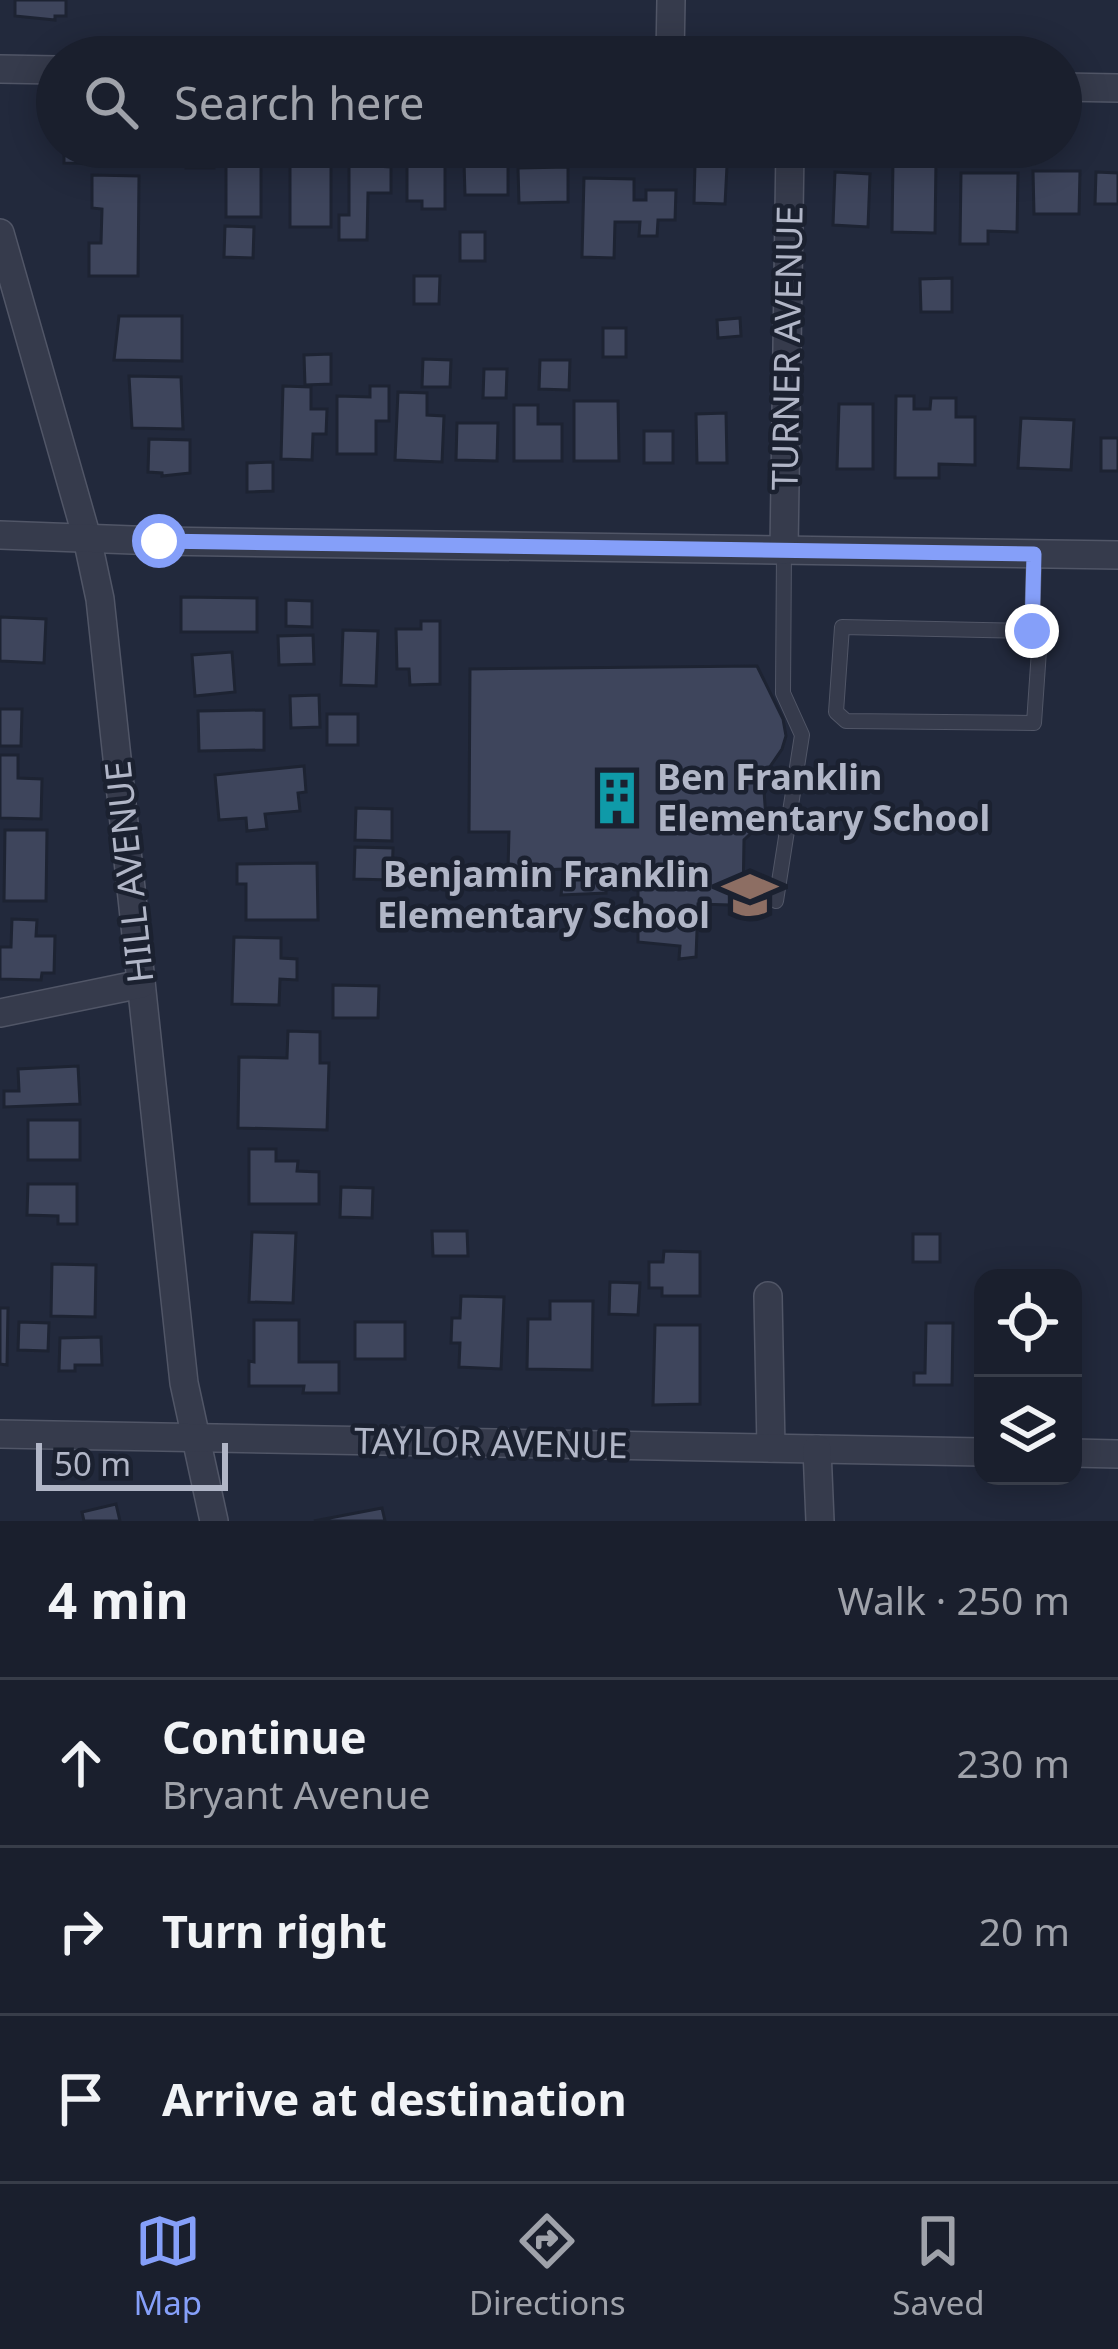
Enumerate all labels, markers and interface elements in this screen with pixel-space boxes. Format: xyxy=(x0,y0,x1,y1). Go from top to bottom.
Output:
search box xyxy=(36,36,1082,168)
icon: search xyxy=(78,69,144,135)
text: Search here xyxy=(174,72,424,133)
street label: TURNER AVENUE xyxy=(760,205,813,491)
route start xyxy=(132,514,186,568)
route end xyxy=(1005,604,1059,658)
place label: Ben Franklin Elementary School xyxy=(657,752,990,842)
street label: HILL AVENUE xyxy=(92,759,165,985)
building icon: Ben Franklin Elementary School xyxy=(588,769,646,827)
place label: Benjamin Franklin Elementary School xyxy=(377,849,710,939)
school or university icon: Benjamin Franklin Elementary School xyxy=(721,866,779,924)
map controls xyxy=(974,1269,1082,1485)
button: locate xyxy=(974,1269,1082,1377)
button: layers xyxy=(974,1377,1082,1485)
street label: TAYLOR AVENUE xyxy=(354,1416,628,1469)
scale bar xyxy=(36,1437,228,1490)
text: 50 m xyxy=(54,1441,131,1486)
text: 4 min xyxy=(48,1564,189,1634)
text: Walk · 250 m xyxy=(837,1573,1070,1626)
text: Continue xyxy=(162,1706,367,1767)
icon: ahead xyxy=(48,1730,114,1796)
text: 230 m xyxy=(956,1736,1070,1789)
text: Bryant Avenue xyxy=(162,1767,430,1820)
icon: right xyxy=(48,1898,114,1964)
text: Turn right xyxy=(162,1900,387,1961)
text: 20 m xyxy=(979,1904,1070,1957)
icon: arrive xyxy=(48,2066,114,2132)
text: Arrive at destination xyxy=(162,2068,627,2129)
tab: Map xyxy=(133,2208,202,2325)
tab: Directions xyxy=(469,2208,626,2325)
tab: Saved xyxy=(892,2208,985,2325)

